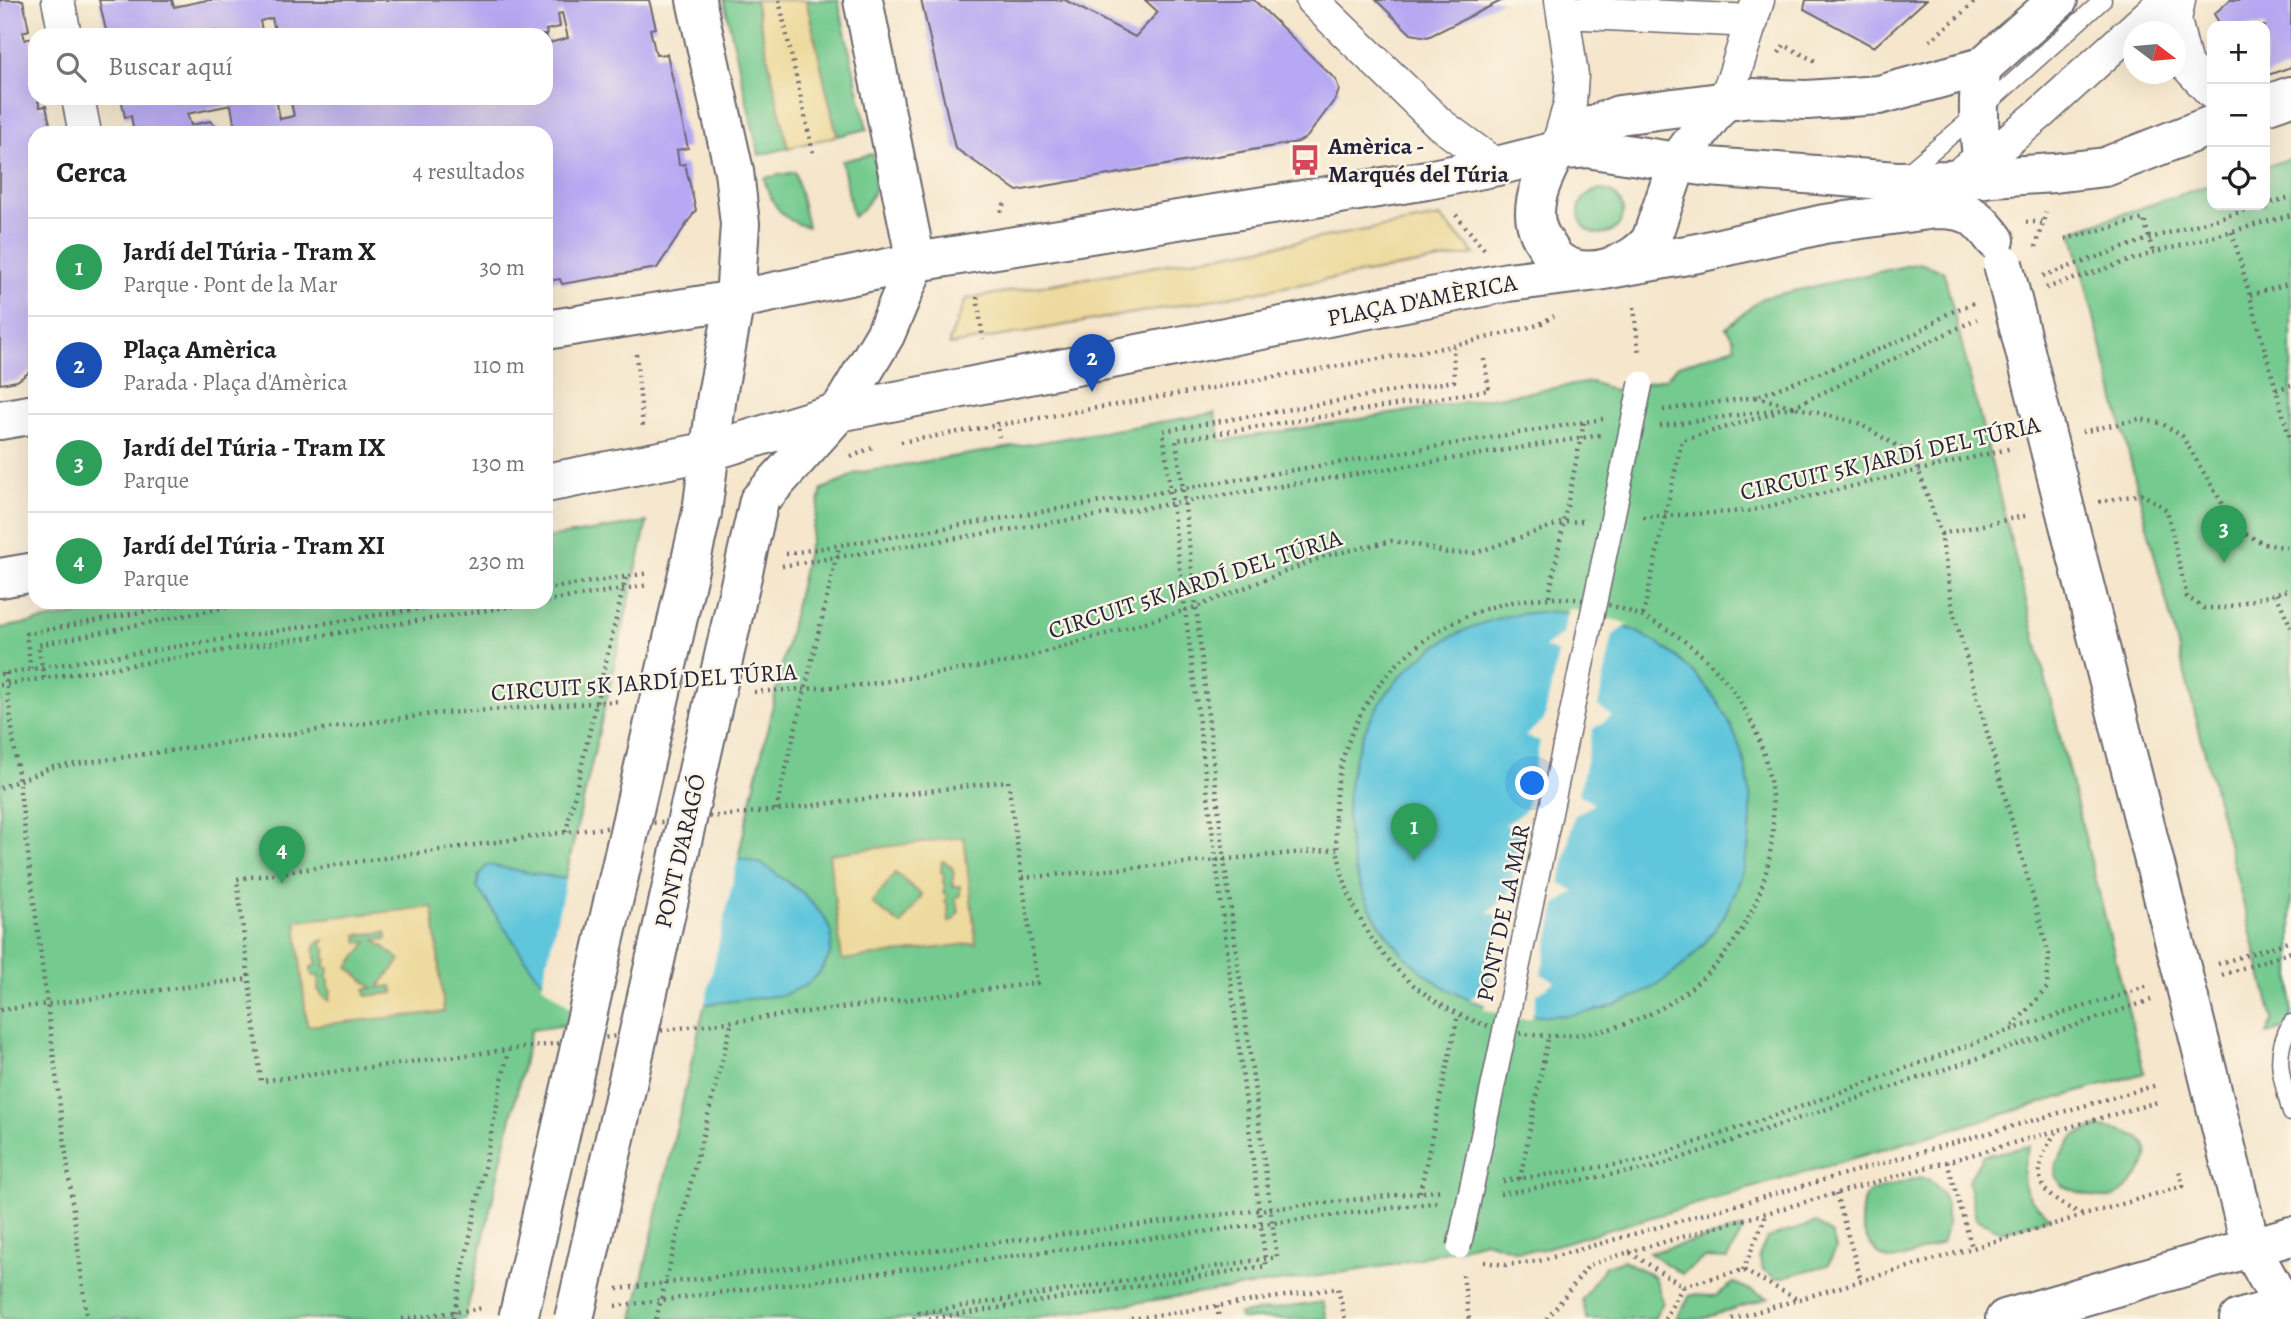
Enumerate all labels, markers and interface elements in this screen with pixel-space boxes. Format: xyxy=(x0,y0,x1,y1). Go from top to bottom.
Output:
north arrow xyxy=(2123,21,2186,84)
map controls xyxy=(2207,21,2270,210)
button: + xyxy=(2207,21,2270,84)
search box xyxy=(28,28,553,105)
icon: search xyxy=(52,48,90,86)
text: Buscar aquí xyxy=(108,49,233,84)
button: − xyxy=(2207,84,2270,147)
place label: Amèrica - Marqués del Túria xyxy=(1327,130,1509,190)
bus stop icon: Amèrica - Marqués del Túria xyxy=(1288,143,1322,177)
button: locate xyxy=(2207,147,2270,210)
text: Cerca xyxy=(56,152,127,192)
text: 4 resultados xyxy=(412,156,525,187)
text: Jardí del Túria - Tram X xyxy=(123,234,376,269)
text: 1 xyxy=(75,252,83,283)
text: 30 m xyxy=(479,252,525,283)
street label: PLAÇA D'AMÈRICA xyxy=(1324,266,1520,334)
text: Parque · Pont de la Mar xyxy=(123,269,338,300)
text: Plaça Amèrica xyxy=(123,332,277,367)
pin: 2 xyxy=(1069,334,1115,392)
text: 2 xyxy=(73,350,85,381)
text: 110 m xyxy=(473,350,525,381)
text: Parada · Plaça d'Amèrica xyxy=(123,367,348,398)
street label: CIRCUIT 5K JARDÍ DEL TÚRIA xyxy=(1737,408,2044,508)
text: Jardí del Túria - Tram IX xyxy=(123,430,385,465)
text: 3 xyxy=(74,448,84,479)
text: 130 m xyxy=(472,448,525,479)
text: Parque xyxy=(123,465,189,496)
pin: 3 xyxy=(2201,505,2247,563)
street label: CIRCUIT 5K JARDÍ DEL TÚRIA xyxy=(1044,521,1347,647)
text: Jardí del Túria - Tram XI xyxy=(123,528,385,563)
text: 4 xyxy=(74,546,84,577)
text: 230 m xyxy=(469,546,525,577)
text: Parque xyxy=(123,563,189,594)
street label: CIRCUIT 5K JARDÍ DEL TÚRIA xyxy=(490,655,799,709)
your location xyxy=(1515,766,1549,800)
street label: PONT D'ARAGÓ xyxy=(647,771,713,931)
pin: 1 xyxy=(1391,803,1437,861)
street label: PONT DE LA MAR xyxy=(1469,821,1538,1005)
pin: 4 xyxy=(259,826,305,884)

